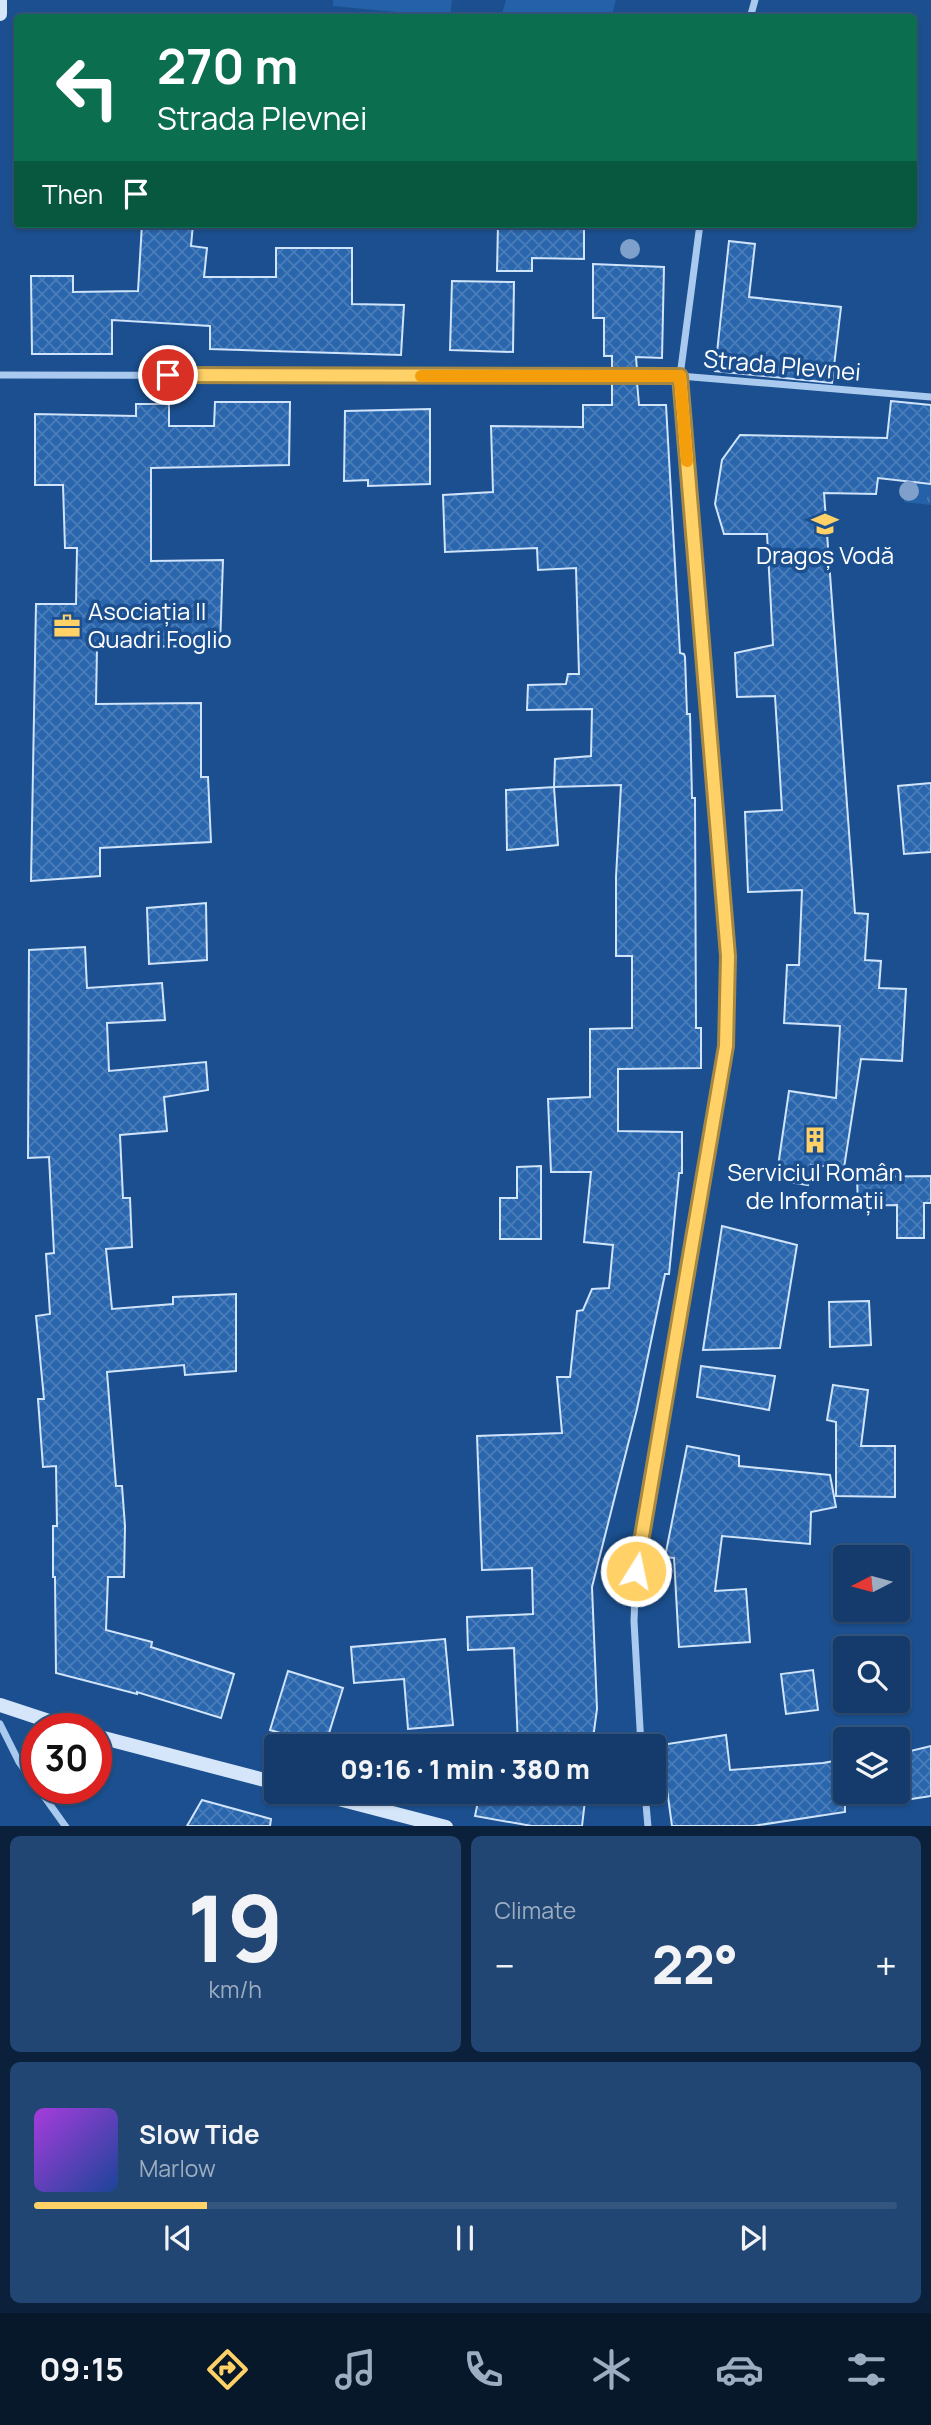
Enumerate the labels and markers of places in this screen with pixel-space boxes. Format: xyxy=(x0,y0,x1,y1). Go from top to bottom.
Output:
pin xyxy=(138,345,198,405)
school or university icon: Dragoș Vodă xyxy=(810,509,840,539)
place label: Dragoș Vodă xyxy=(756,538,894,571)
place label: Asociația Il Quadri Foglio xyxy=(88,594,232,655)
office icon: Asociația Il Quadri Foglio xyxy=(52,611,82,641)
building icon: Serviciul Român de Informații xyxy=(800,1125,830,1155)
place label: Serviciul Român de Informații xyxy=(727,1155,903,1216)

